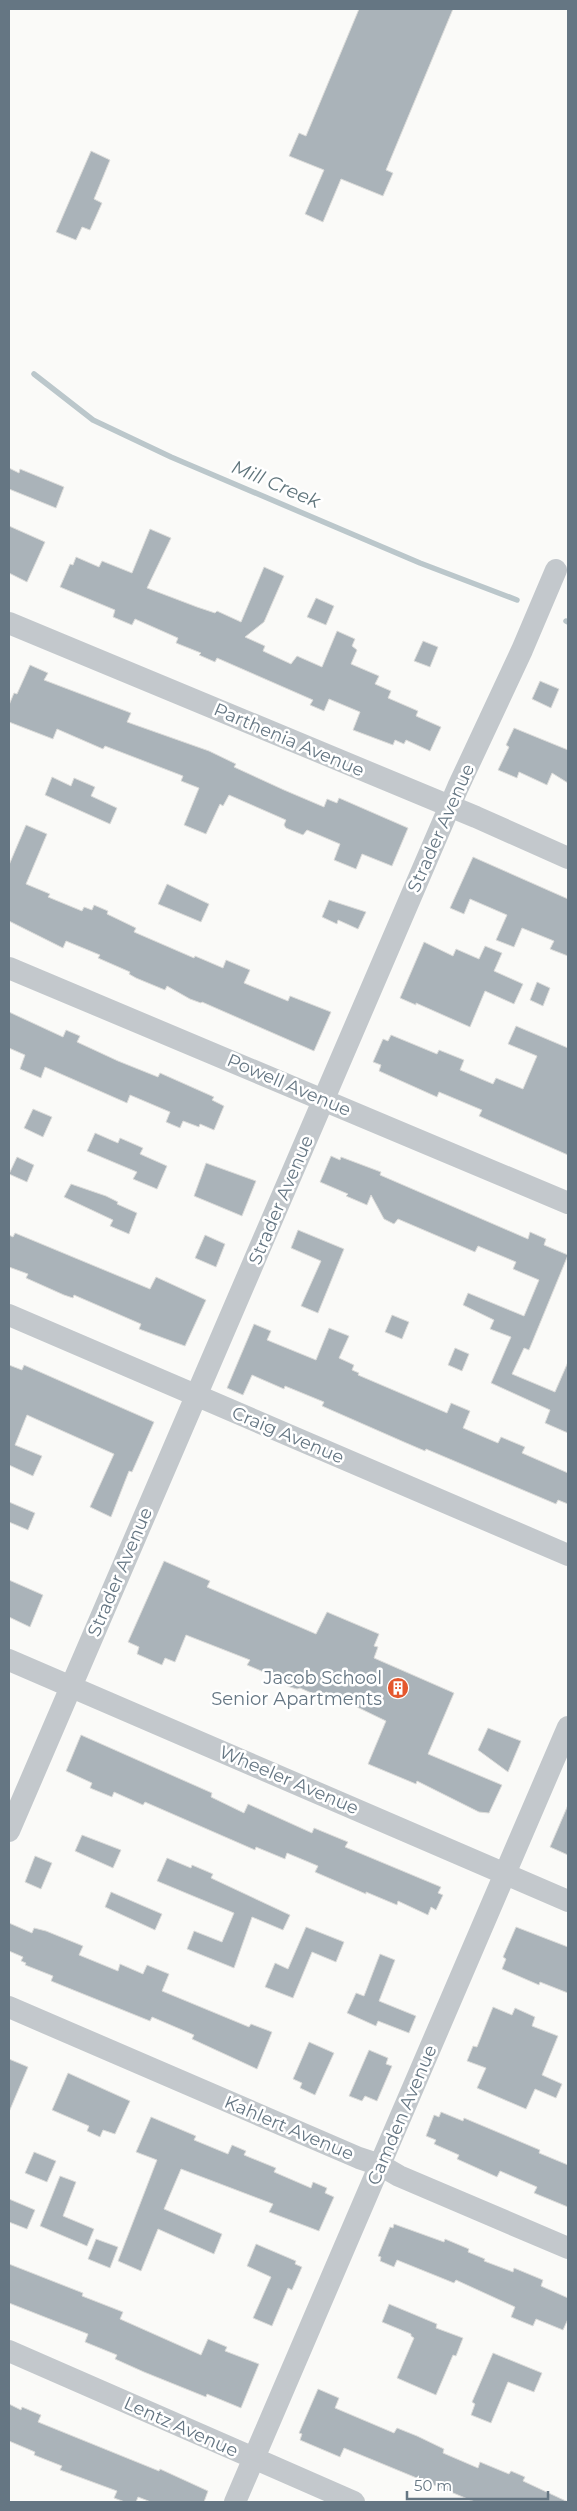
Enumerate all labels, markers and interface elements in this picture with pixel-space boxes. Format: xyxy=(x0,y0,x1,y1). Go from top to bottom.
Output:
water label: Mill Creek xyxy=(228,455,324,513)
street label: Parthenia Avenue xyxy=(210,698,368,782)
street label: Strader Avenue xyxy=(403,760,479,896)
street label: Powell Avenue xyxy=(224,1049,354,1121)
street label: Strader Avenue xyxy=(244,1132,318,1268)
street label: Craig Avenue xyxy=(229,1401,347,1469)
street label: Strader Avenue xyxy=(83,1504,157,1640)
place label: Jacob School Senior Apartments xyxy=(211,1667,382,1710)
building icon: Jacob School Senior Apartments xyxy=(386,1676,410,1700)
street label: Wheeler Avenue xyxy=(216,1741,362,1819)
street label: Camden Avenue xyxy=(363,2041,442,2188)
street label: Kahlert Avenue xyxy=(221,2091,357,2165)
street label: Lentz Avenue xyxy=(120,2392,242,2462)
scale bar xyxy=(407,2468,548,2500)
text: 50 m xyxy=(414,2476,452,2495)

